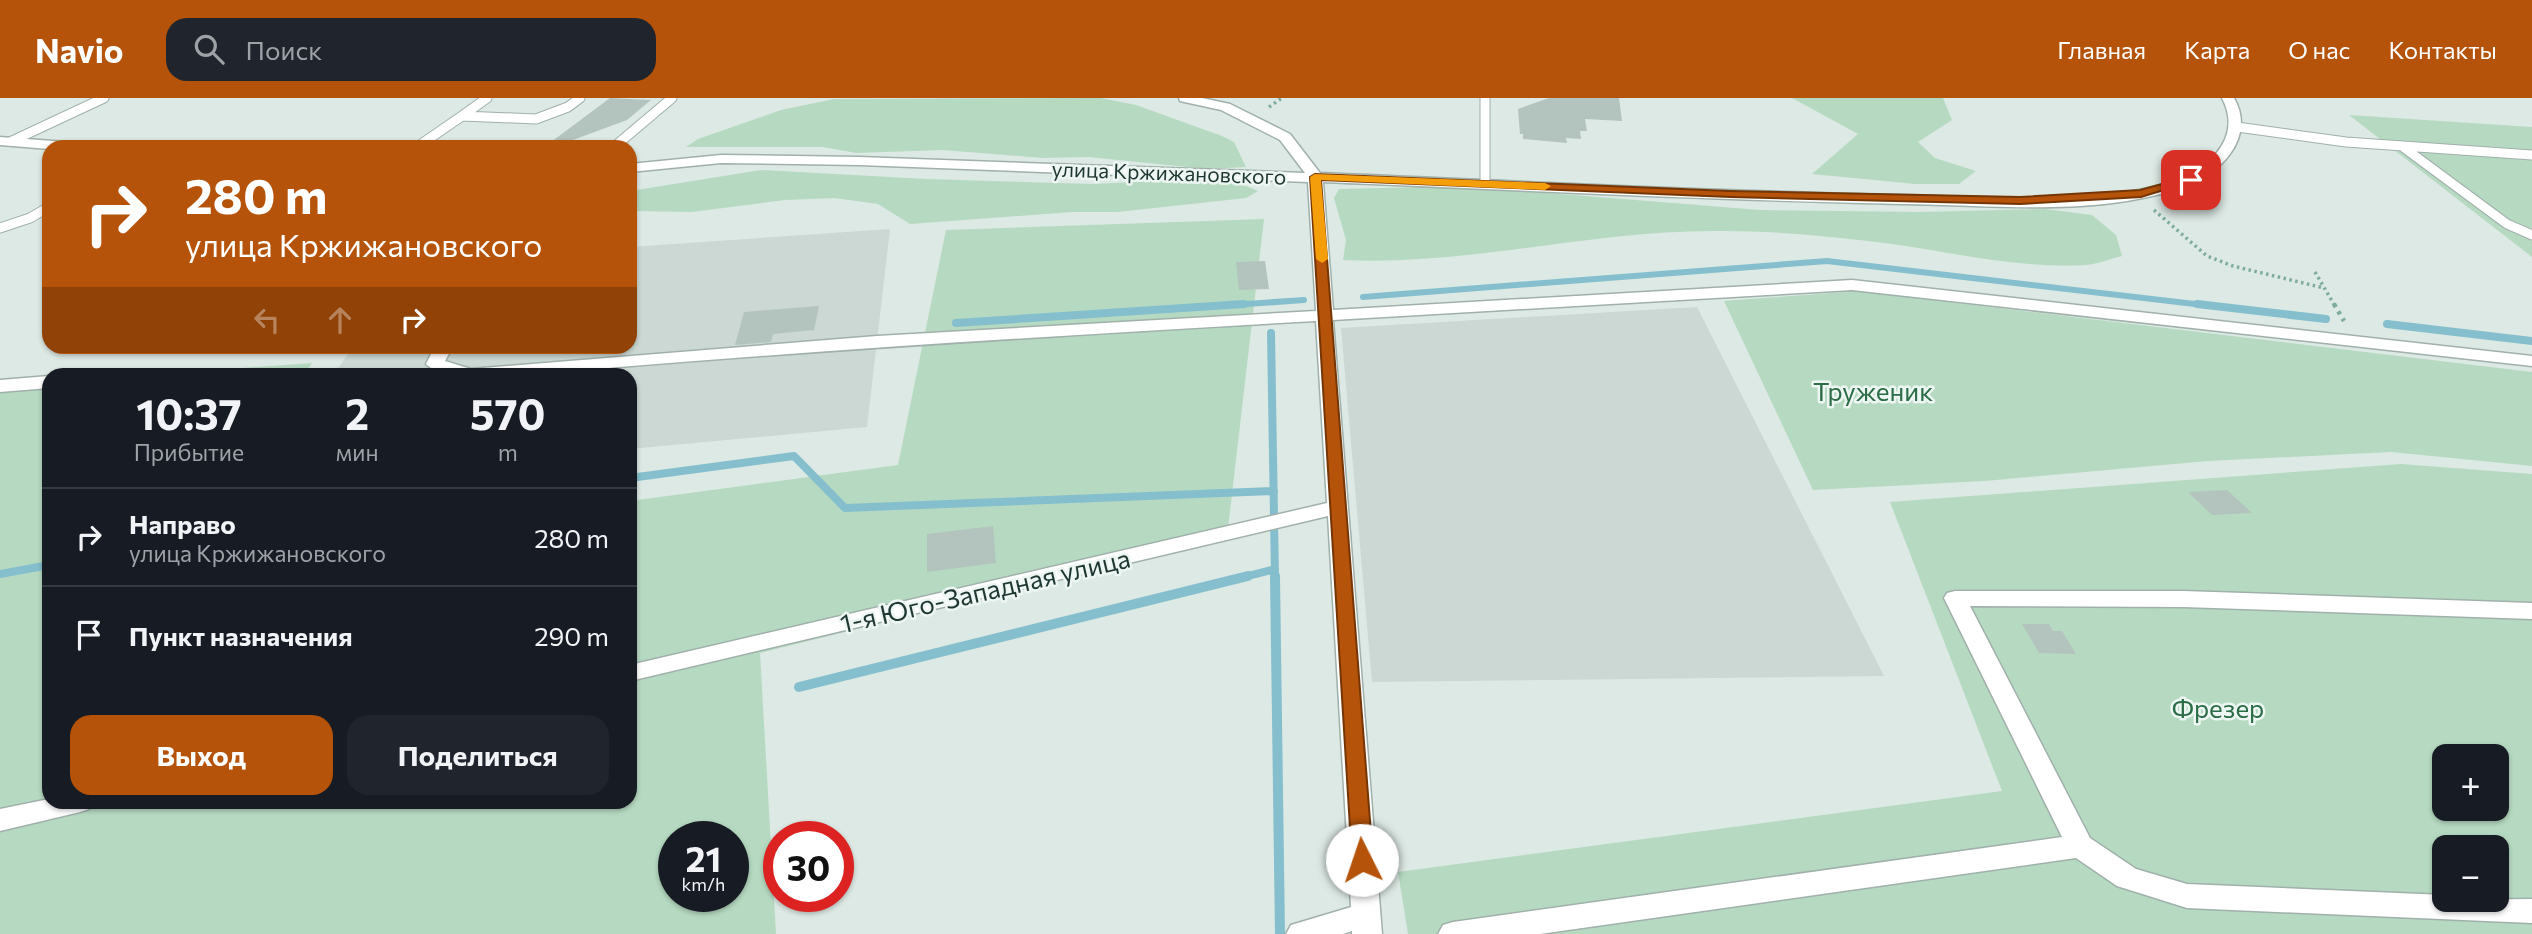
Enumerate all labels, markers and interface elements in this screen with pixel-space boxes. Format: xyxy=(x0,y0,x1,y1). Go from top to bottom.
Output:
search box xyxy=(166,18,656,81)
text: Navio xyxy=(35,29,124,70)
icon: search xyxy=(190,30,228,68)
text: Поиск xyxy=(246,34,322,65)
text: Главная xyxy=(2057,35,2146,64)
text: Карта xyxy=(2184,35,2250,64)
text: О нас xyxy=(2288,35,2350,64)
text: Контакты xyxy=(2388,35,2497,64)
pin xyxy=(2161,150,2221,210)
street label: улица Кржижановского xyxy=(1051,155,1287,189)
icon: arrive xyxy=(2172,161,2210,199)
text: 280 m xyxy=(185,164,328,224)
icon: right xyxy=(70,168,161,259)
text: улица Кржижановского xyxy=(185,224,542,264)
icon: left xyxy=(248,301,286,339)
icon: ahead xyxy=(321,301,359,339)
icon: right xyxy=(394,301,432,339)
park label: Труженик xyxy=(1813,375,1933,406)
text: 10:37 xyxy=(136,387,242,439)
text: 2 xyxy=(345,387,369,439)
text: 570 xyxy=(470,387,545,439)
text: Прибытие xyxy=(134,438,244,466)
text: мин xyxy=(336,438,378,466)
text: m xyxy=(498,438,518,466)
text: Направо xyxy=(129,508,236,539)
icon: right xyxy=(70,518,108,556)
text: 280 m xyxy=(534,522,609,553)
text: улица Кржижановского xyxy=(129,539,386,567)
street label: 1-я Юго-Западная улица xyxy=(837,542,1133,638)
icon: arrive xyxy=(70,616,108,654)
text: Пункт назначения xyxy=(129,620,353,651)
text: 290 m xyxy=(534,620,609,651)
park label: Фрезер xyxy=(2172,692,2264,723)
button: Выход xyxy=(70,715,333,795)
button: Поделиться xyxy=(347,715,609,795)
map controls xyxy=(2432,744,2509,912)
button: + xyxy=(2432,744,2509,821)
speed limit sign: 30 xyxy=(763,821,854,912)
position arrow xyxy=(1325,823,1399,897)
button: − xyxy=(2432,835,2509,912)
text: 21 xyxy=(686,836,721,879)
text: km/h xyxy=(682,873,725,895)

